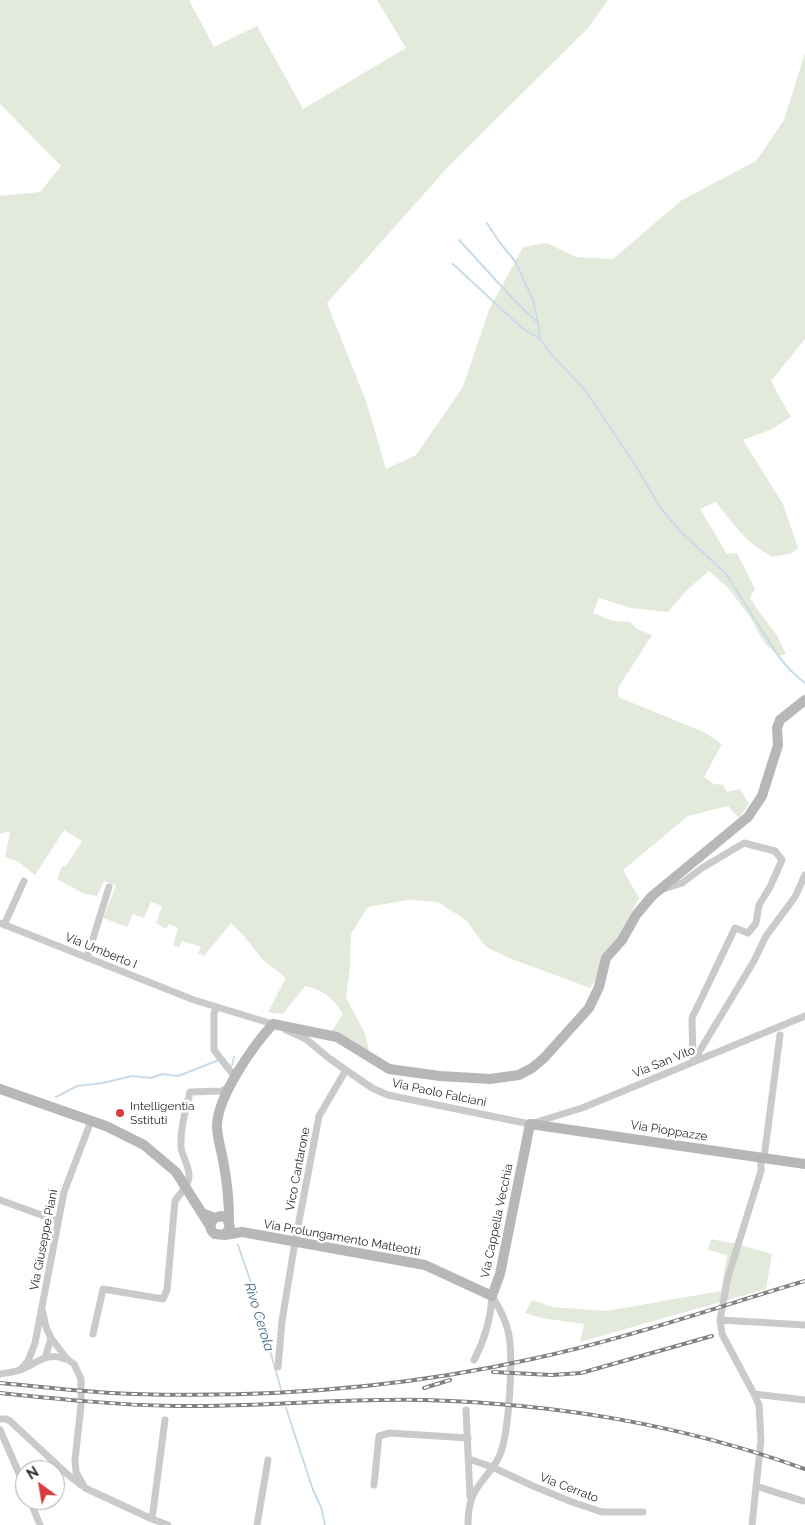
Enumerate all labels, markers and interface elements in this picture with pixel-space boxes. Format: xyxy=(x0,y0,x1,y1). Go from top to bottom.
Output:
street label: Via Umberto I xyxy=(63,930,139,972)
street label: Via San Vito xyxy=(631,1043,697,1081)
street label: Via Paolo Falciani xyxy=(390,1076,488,1110)
place label: Intelligentia Sstituti xyxy=(130,1099,195,1127)
marker: Intelligentia Sstituti xyxy=(114,1107,126,1119)
street label: Via Pioppazze xyxy=(630,1118,708,1144)
street label: Vico Cantarone xyxy=(283,1126,313,1212)
street label: Via Cappella Vecchia xyxy=(478,1162,516,1280)
street label: Via Giuseppe Piani xyxy=(27,1188,61,1292)
street label: Via Prolungamento Matteotti xyxy=(262,1217,422,1259)
water label: Rivo Cerola xyxy=(241,1280,277,1354)
north arrow xyxy=(15,1460,65,1510)
text: N xyxy=(24,1464,41,1483)
street label: Via Cerrato xyxy=(538,1470,600,1506)

